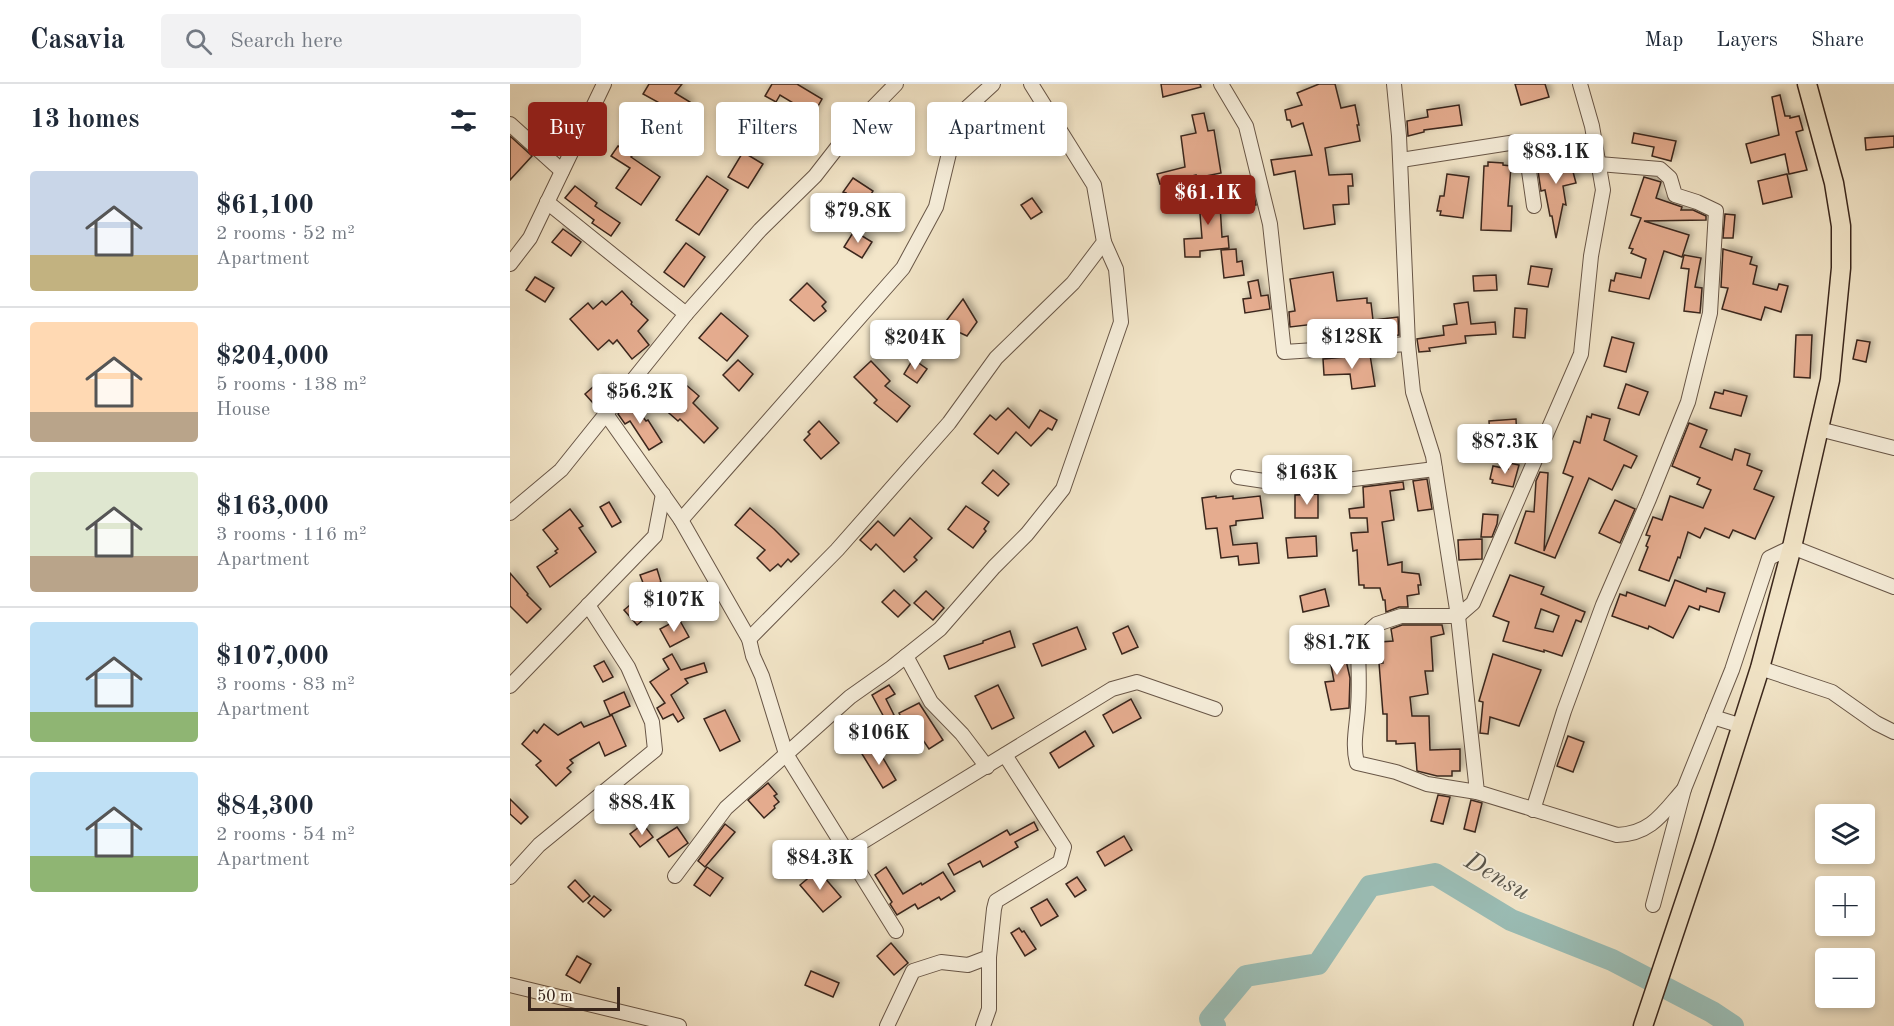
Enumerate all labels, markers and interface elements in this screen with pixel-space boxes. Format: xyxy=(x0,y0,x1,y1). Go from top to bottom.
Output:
search box xyxy=(161,14,581,68)
icon: search xyxy=(182,25,215,58)
text: Casavia xyxy=(30,27,125,55)
text: Search here xyxy=(230,30,343,52)
text: Map xyxy=(1644,30,1683,51)
text: Layers xyxy=(1716,30,1778,51)
text: Share xyxy=(1811,30,1864,51)
chip: Buy xyxy=(528,102,607,156)
chip: Rent xyxy=(619,102,704,156)
chip: Filters xyxy=(716,102,819,156)
chip: New xyxy=(831,102,915,156)
chip: Apartment xyxy=(927,102,1067,156)
icon: filters xyxy=(447,104,480,137)
text: 13 homes xyxy=(30,107,139,133)
pin: $83.1K xyxy=(1507,134,1605,185)
text: $83.1K xyxy=(1522,143,1590,163)
pin: $61.1K xyxy=(1159,175,1257,226)
text: $61.1K xyxy=(1174,184,1242,204)
text: $61,100 xyxy=(216,193,314,219)
pin: $79.8K xyxy=(809,193,907,244)
icon: home xyxy=(78,195,150,267)
text: $79.8K xyxy=(824,202,892,222)
text: 2 rooms · 52 m² xyxy=(216,224,355,244)
text: Apartment xyxy=(216,249,310,269)
pin: $128K xyxy=(1310,319,1394,370)
pin: $204K xyxy=(873,320,957,371)
text: $128K xyxy=(1321,328,1383,348)
text: $204K xyxy=(884,329,946,349)
text: $204,000 xyxy=(216,344,329,370)
icon: home xyxy=(78,346,150,418)
pin: $56.2K xyxy=(591,374,689,425)
text: 5 rooms · 138 m² xyxy=(216,375,366,395)
text: $56.2K xyxy=(606,383,674,403)
text: House xyxy=(216,400,270,420)
pin: $87.3K xyxy=(1456,424,1554,475)
text: $87.3K xyxy=(1471,433,1539,453)
pin: $163K xyxy=(1265,455,1349,506)
text: $163K xyxy=(1276,464,1338,484)
text: $163,000 xyxy=(216,494,329,520)
icon: home xyxy=(78,496,150,568)
text: 3 rooms · 116 m² xyxy=(216,525,366,545)
text: Apartment xyxy=(216,550,310,570)
pin: $107K xyxy=(632,582,716,633)
text: $107K xyxy=(643,591,705,611)
pin: $81.7K xyxy=(1288,625,1386,676)
text: $81.7K xyxy=(1303,634,1371,654)
text: $107,000 xyxy=(216,644,329,670)
icon: home xyxy=(78,646,150,718)
text: 3 rooms · 83 m² xyxy=(216,675,355,695)
text: Apartment xyxy=(216,700,310,720)
pin: $106K xyxy=(837,715,921,766)
text: $106K xyxy=(848,724,910,744)
pin: $88.4K xyxy=(593,785,691,836)
text: $84,300 xyxy=(216,794,314,820)
text: $88.4K xyxy=(608,794,676,814)
icon: home xyxy=(78,796,150,868)
map controls xyxy=(1815,804,1875,1008)
button: layers xyxy=(1815,804,1875,864)
text: 2 rooms · 54 m² xyxy=(216,825,355,845)
pin: $84.3K xyxy=(771,840,869,891)
water label: Densu xyxy=(1459,848,1534,906)
text: $84.3K xyxy=(786,849,854,869)
text: Apartment xyxy=(216,850,310,870)
button: + xyxy=(1815,876,1875,936)
button: − xyxy=(1815,948,1875,1008)
scale bar xyxy=(528,984,620,1012)
text: 50 m xyxy=(537,989,573,1005)

